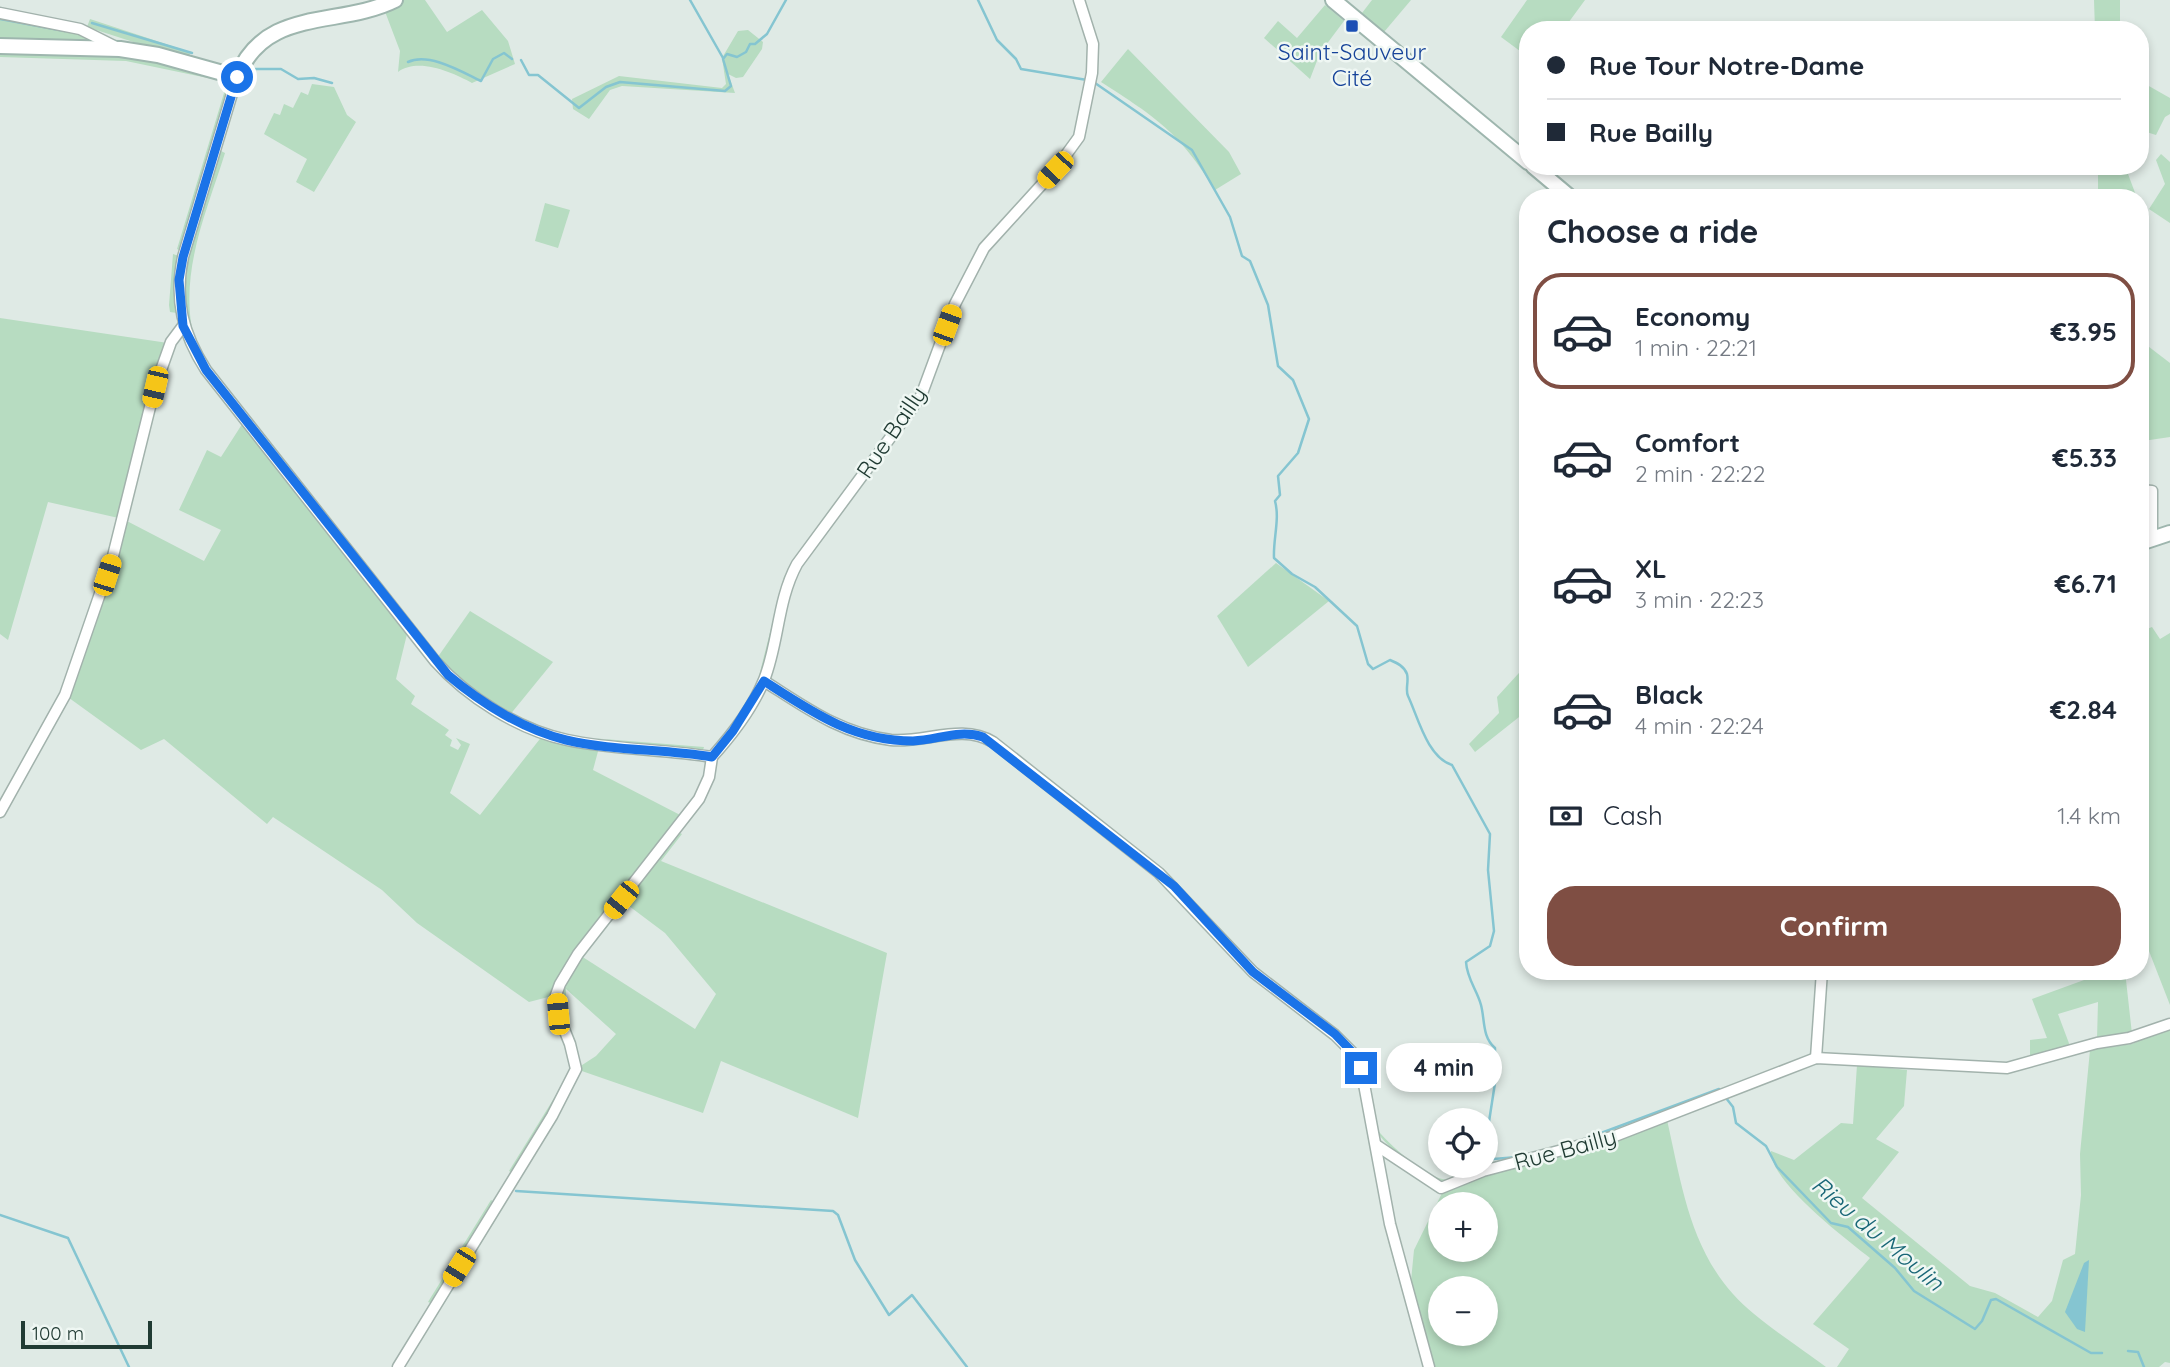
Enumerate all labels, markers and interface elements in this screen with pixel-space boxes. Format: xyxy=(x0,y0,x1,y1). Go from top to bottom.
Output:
marker: Saint-Sauveur Cité xyxy=(1344,18,1360,34)
place label: Saint-Sauveur Cité xyxy=(1278,37,1426,92)
text: Rue Tour Notre-Dame xyxy=(1589,49,1864,82)
route start xyxy=(221,61,253,93)
text: Rue Bailly xyxy=(1589,116,1713,149)
car xyxy=(1033,147,1078,193)
text: Choose a ride xyxy=(1547,211,1759,251)
icon: car xyxy=(1551,300,1614,363)
text: Economy xyxy=(1635,300,1750,333)
car xyxy=(930,302,965,348)
text: €3.95 xyxy=(2051,315,2117,348)
text: 1 min · 22:21 xyxy=(1635,333,1757,362)
car xyxy=(141,364,170,410)
street label: Rue Bailly xyxy=(850,380,932,484)
icon: car xyxy=(1551,426,1614,489)
text: Comfort xyxy=(1635,426,1740,459)
text: €5.33 xyxy=(2052,441,2117,474)
text: 2 min · 22:22 xyxy=(1635,459,1766,488)
car xyxy=(91,552,124,598)
icon: car xyxy=(1551,552,1614,615)
text: XL xyxy=(1635,552,1667,585)
text: €6.71 xyxy=(2054,567,2117,600)
text: 3 min · 22:23 xyxy=(1635,585,1764,614)
icon: car xyxy=(1551,678,1614,741)
text: Black xyxy=(1635,678,1704,711)
text: €2.84 xyxy=(2050,693,2117,726)
text: 4 min · 22:24 xyxy=(1635,711,1764,740)
icon: cash xyxy=(1547,797,1585,835)
text: Cash xyxy=(1603,799,1663,832)
text: 1.4 km xyxy=(2057,801,2121,830)
car xyxy=(600,877,643,923)
button: Confirm xyxy=(1547,886,2121,966)
car xyxy=(546,992,571,1036)
callout: 4 min xyxy=(1386,1044,1501,1092)
route end xyxy=(1345,1052,1377,1084)
text: 4 min xyxy=(1414,1053,1474,1082)
map controls xyxy=(1428,1108,1498,1346)
button: locate xyxy=(1428,1108,1498,1178)
street label: Rue Bailly xyxy=(1511,1121,1619,1177)
water label: Rieu du Moulin xyxy=(1806,1169,1951,1297)
button: + xyxy=(1428,1192,1498,1262)
car xyxy=(439,1244,480,1290)
button: − xyxy=(1428,1276,1498,1346)
scale bar xyxy=(21,1318,152,1350)
text: 100 m xyxy=(32,1321,84,1345)

